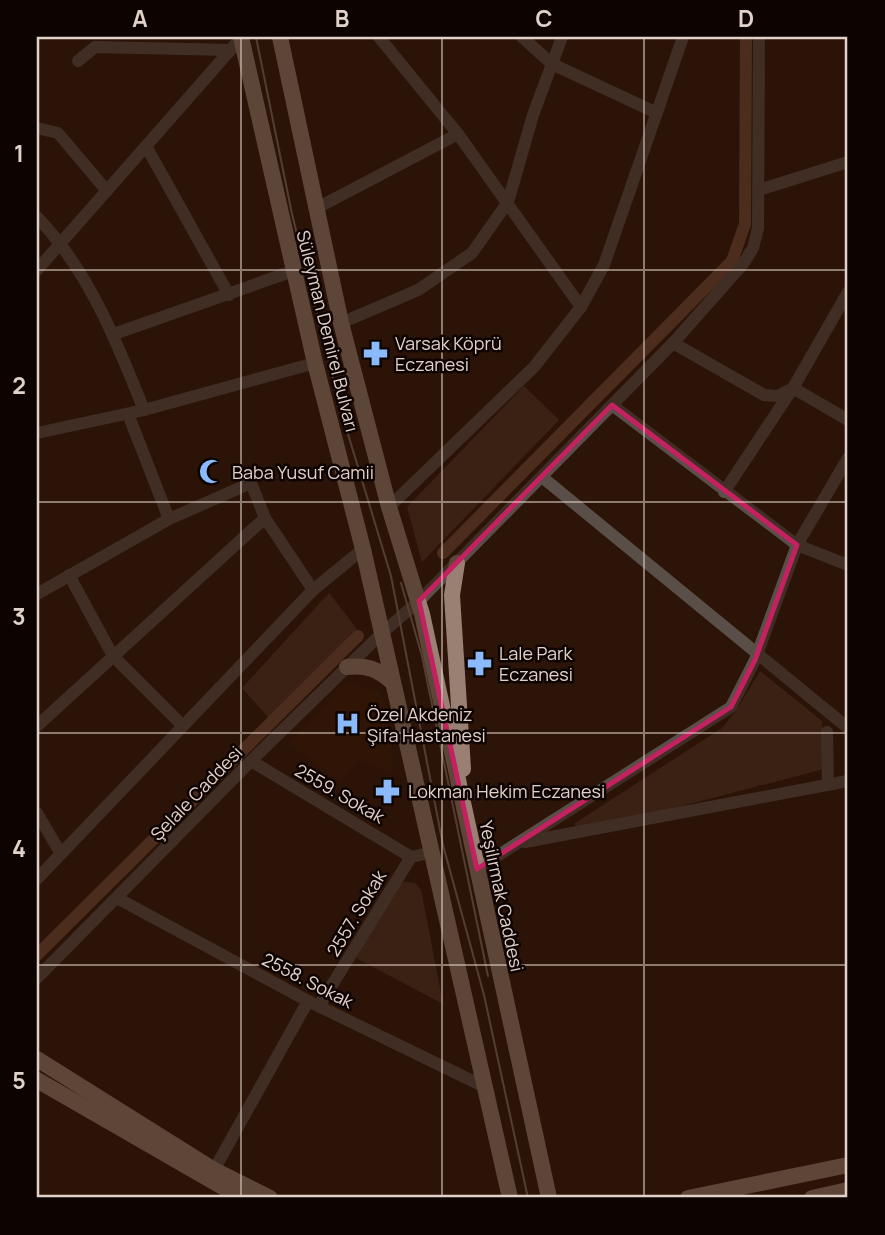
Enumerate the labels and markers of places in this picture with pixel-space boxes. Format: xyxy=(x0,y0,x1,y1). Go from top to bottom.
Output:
place label: Varsak Köprü Eczanesi xyxy=(395,331,502,376)
pharmacy icon: Varsak Köprü Eczanesi xyxy=(361,339,389,367)
mosque icon: Baba Yusuf Camii xyxy=(198,458,226,486)
place label: Baba Yusuf Camii xyxy=(232,460,374,484)
place label: Lale Park Eczanesi xyxy=(499,641,573,686)
pharmacy icon: Lale Park Eczanesi xyxy=(465,649,493,677)
place label: Özel Akdeniz Şifa Hastanesi xyxy=(367,702,486,747)
hospital icon: Özel Akdeniz Şifa Hastanesi xyxy=(333,710,361,738)
pharmacy icon: Lokman Hekim Eczanesi xyxy=(374,777,402,805)
place label: Lokman Hekim Eczanesi xyxy=(408,779,605,803)

